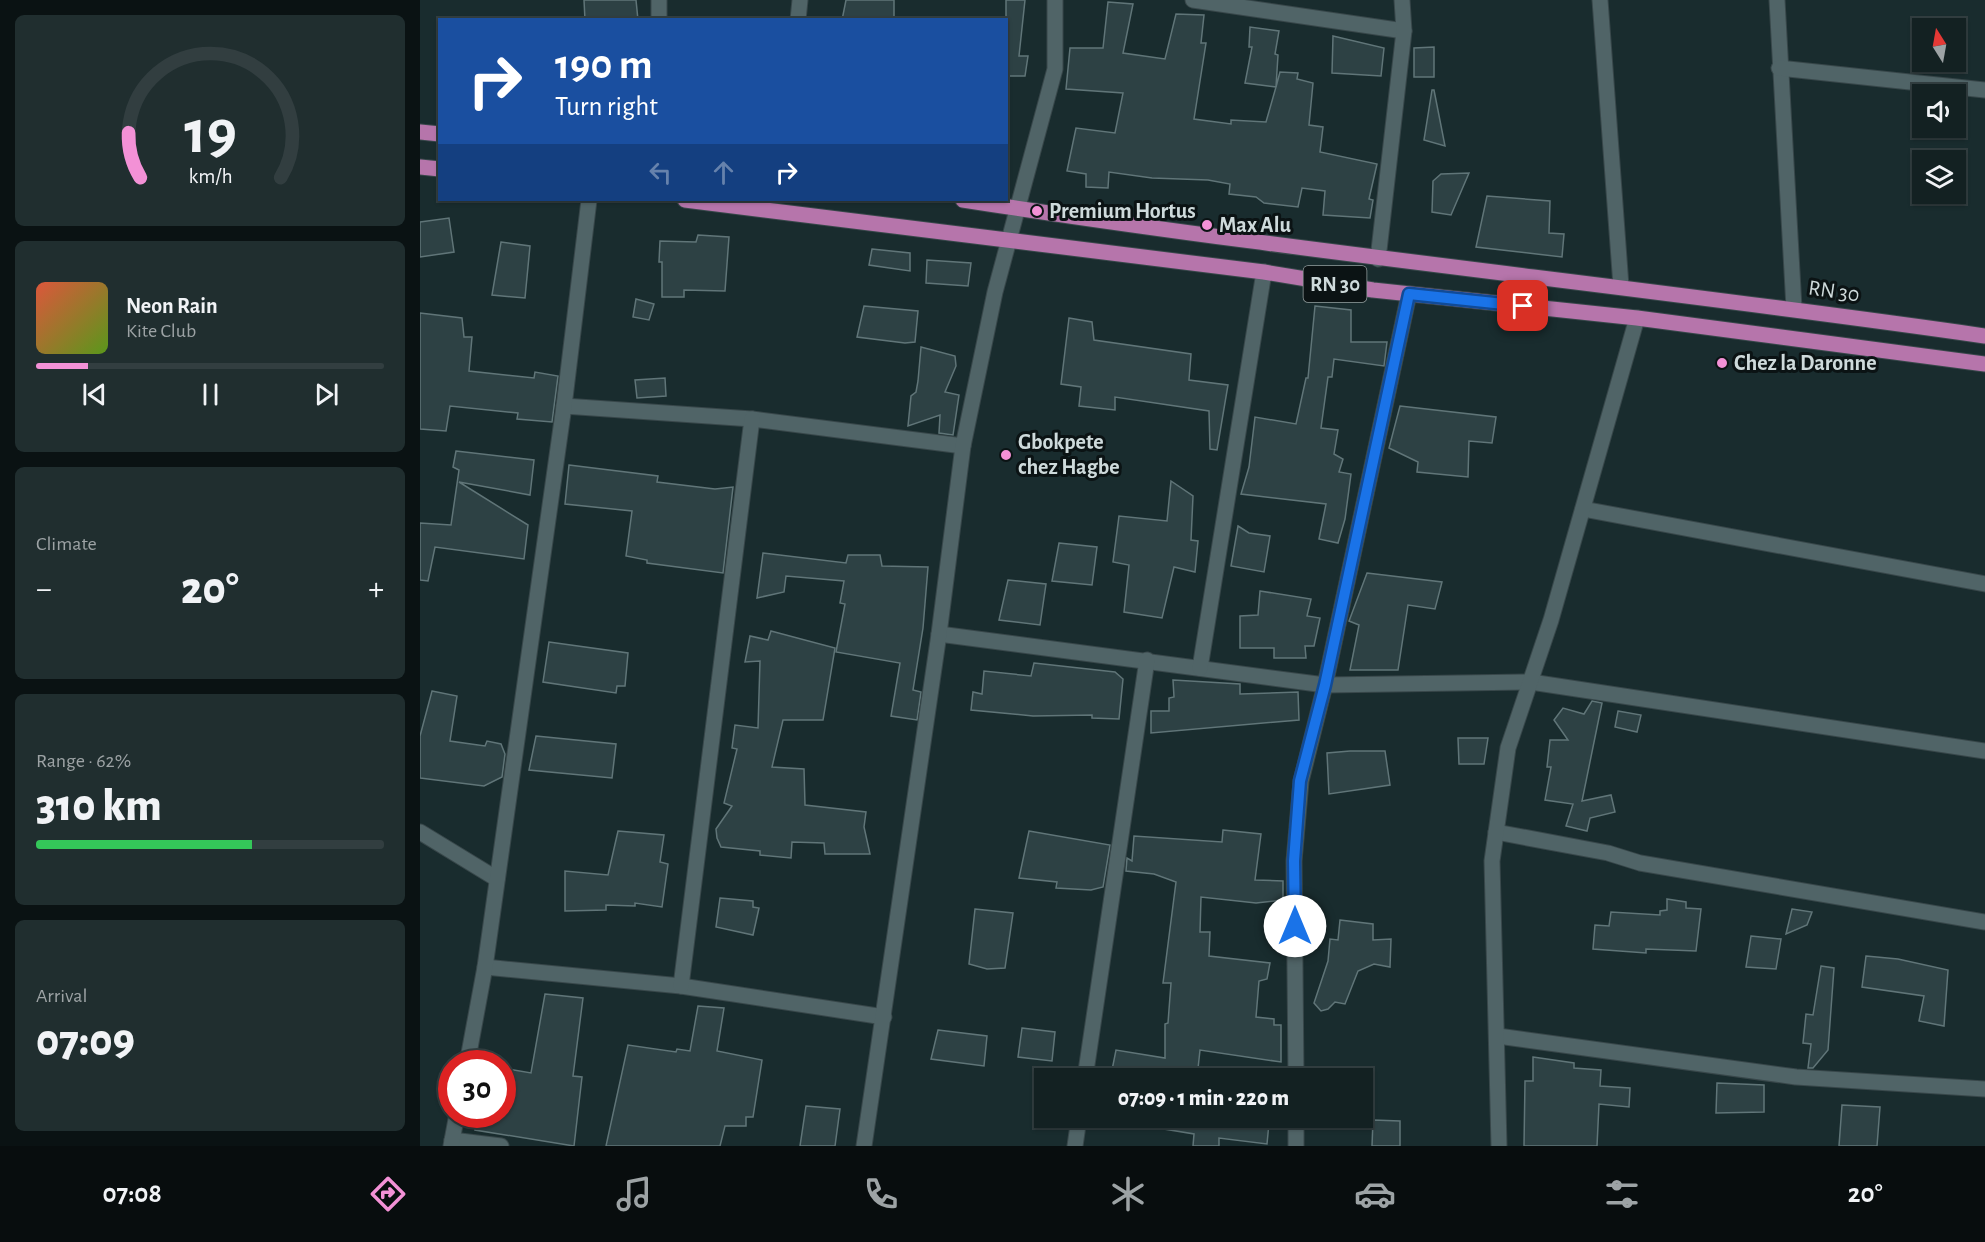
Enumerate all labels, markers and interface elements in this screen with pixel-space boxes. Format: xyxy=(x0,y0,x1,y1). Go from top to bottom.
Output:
north arrow xyxy=(1912,18,1966,72)
map controls xyxy=(1912,18,1966,204)
icon: right xyxy=(456,42,534,120)
text: 190 m xyxy=(555,44,653,86)
button: sound xyxy=(1912,84,1966,138)
text: Turn right xyxy=(555,93,658,120)
text: 19 xyxy=(184,102,236,164)
button: layers xyxy=(1912,150,1966,204)
icon: left xyxy=(644,156,677,189)
icon: ahead xyxy=(707,156,740,189)
icon: right xyxy=(770,156,803,189)
text: km/h xyxy=(188,166,232,187)
place label: Premium Hortus xyxy=(1049,200,1196,222)
marker: Premium Hortus xyxy=(1030,204,1044,218)
place label: Max Alu xyxy=(1219,214,1292,236)
marker: Max Alu xyxy=(1200,218,1214,232)
road number: RN 30 xyxy=(1304,266,1366,302)
street label: RN 30 xyxy=(1807,277,1861,305)
pin xyxy=(1497,280,1548,331)
icon: arrive xyxy=(1506,289,1539,322)
text: Neon Rain xyxy=(126,295,218,317)
text: Kite Club xyxy=(126,321,196,341)
place label: Chez la Daronne xyxy=(1734,352,1877,374)
marker: Chez la Daronne xyxy=(1715,356,1729,370)
icon: previous xyxy=(78,378,111,411)
icon: pause xyxy=(194,378,227,411)
icon: next xyxy=(310,378,343,411)
place label: Gbokpete chez Hagbe xyxy=(1018,431,1120,478)
marker: Gbokpete chez Hagbe xyxy=(999,448,1013,462)
text: Climate xyxy=(36,534,97,554)
text: 20° xyxy=(181,567,239,612)
text: − xyxy=(36,573,52,606)
text: + xyxy=(368,573,384,606)
text: Range · 62% xyxy=(36,751,131,771)
text: 310 km xyxy=(36,784,162,829)
position arrow xyxy=(1263,894,1327,958)
text: Arrival xyxy=(36,986,87,1006)
text: 07:09 xyxy=(36,1019,135,1064)
speed limit sign: 30 xyxy=(438,1050,516,1128)
text: 07:09 · 1 min · 220 m xyxy=(1118,1087,1289,1109)
icon: directions xyxy=(367,1173,409,1215)
icon: music xyxy=(613,1173,655,1215)
icon: phone xyxy=(860,1173,902,1215)
icon: climate xyxy=(1107,1173,1149,1215)
icon: car xyxy=(1354,1173,1396,1215)
icon: filters xyxy=(1601,1173,1643,1215)
text: 07:08 xyxy=(102,1180,162,1207)
text: 20° xyxy=(1848,1180,1883,1207)

